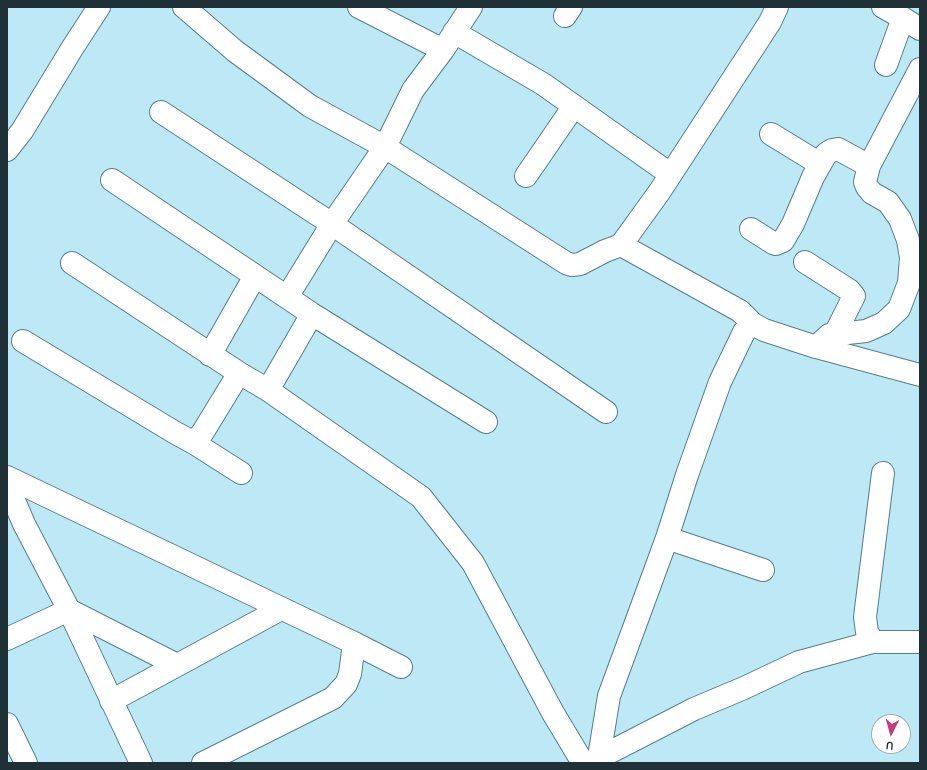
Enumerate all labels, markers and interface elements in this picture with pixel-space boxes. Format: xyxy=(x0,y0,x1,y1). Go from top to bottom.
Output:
north arrow xyxy=(871,714,911,754)
text: U xyxy=(885,738,894,752)

